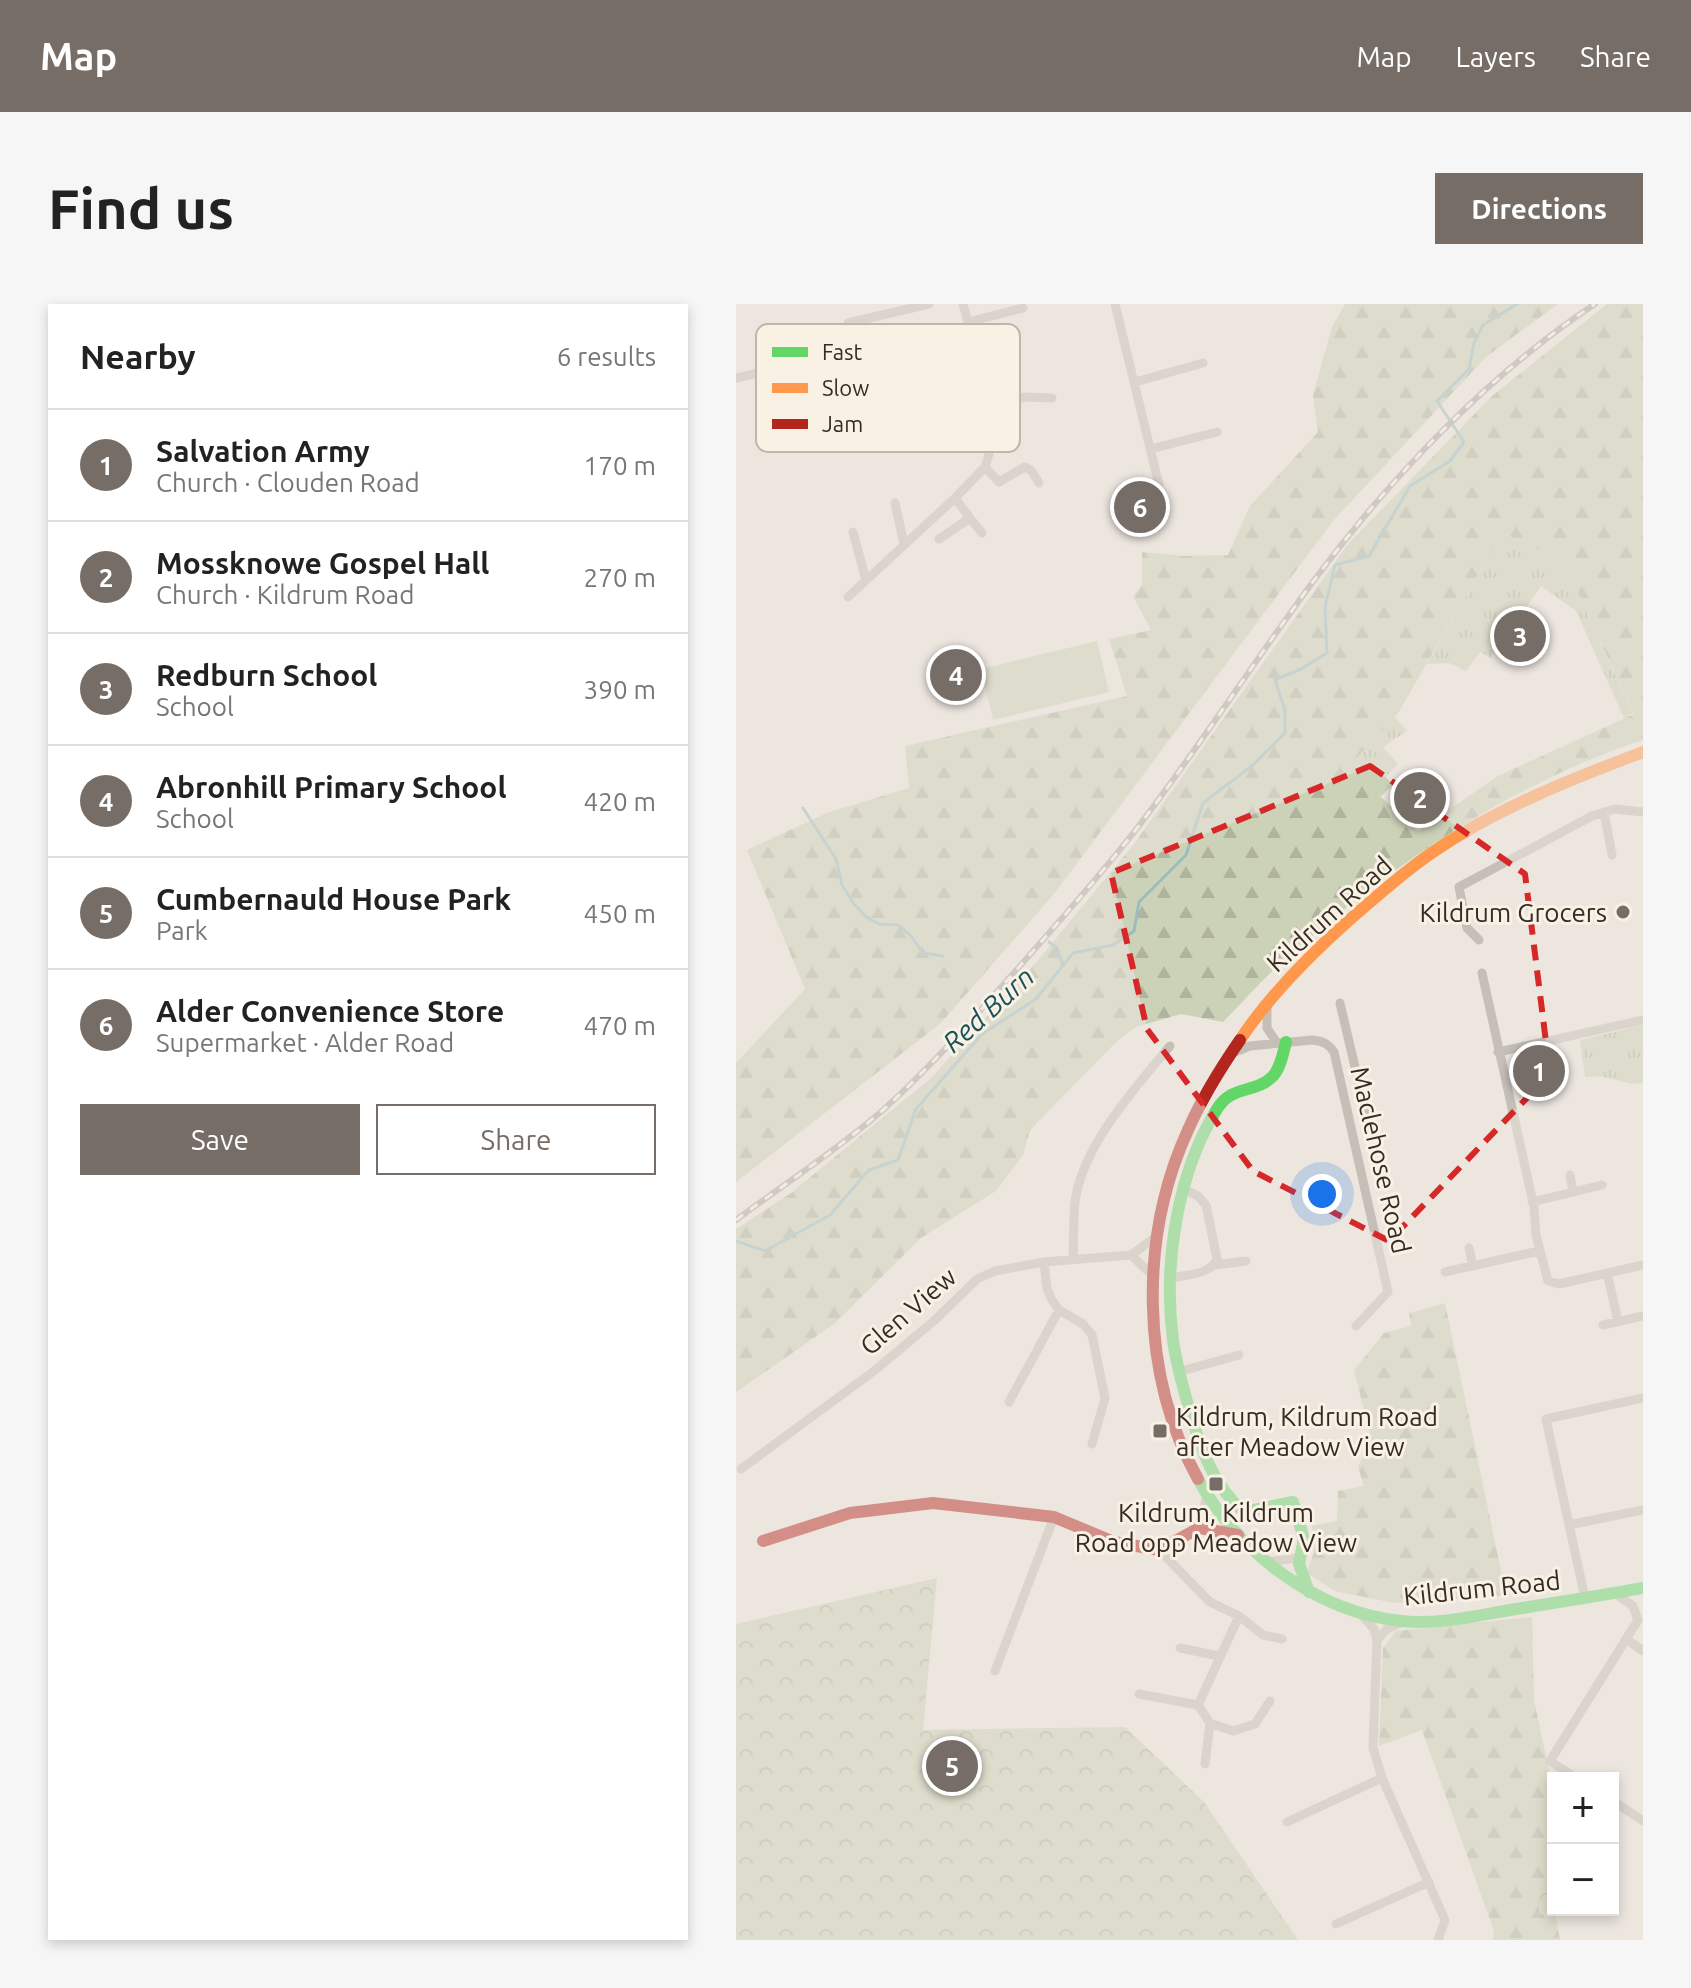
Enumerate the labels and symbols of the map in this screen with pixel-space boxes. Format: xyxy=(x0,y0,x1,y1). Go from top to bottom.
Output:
legend xyxy=(756,324,1020,452)
text: Fast xyxy=(822,339,863,364)
text: Slow xyxy=(822,375,869,400)
text: Jam xyxy=(822,411,863,436)
pin: 6 xyxy=(1114,477,1166,537)
pin: 3 xyxy=(1494,606,1546,666)
pin: 4 xyxy=(930,645,982,705)
pin: 2 xyxy=(1394,768,1446,828)
street label: Kildrum Road xyxy=(1261,850,1397,978)
place label: Kildrum Grocers xyxy=(1419,898,1607,927)
marker: Kildrum Grocers xyxy=(1614,903,1632,921)
water label: Red Burn xyxy=(936,960,1040,1058)
pin: 1 xyxy=(1513,1041,1565,1101)
street label: Maclehose Road xyxy=(1345,1064,1417,1256)
your location xyxy=(1302,1174,1342,1214)
street label: Glen View xyxy=(854,1262,962,1360)
place label: Kildrum, Kildrum Road after Meadow View xyxy=(1176,1402,1438,1461)
marker: Kildrum, Kildrum Road after Meadow View xyxy=(1151,1422,1169,1440)
marker: Kildrum, Kildrum Road opp Meadow View xyxy=(1207,1475,1225,1493)
place label: Kildrum, Kildrum Road opp Meadow View xyxy=(1075,1498,1357,1557)
street label: Kildrum Road xyxy=(1402,1565,1562,1611)
pin: 5 xyxy=(926,1736,978,1796)

